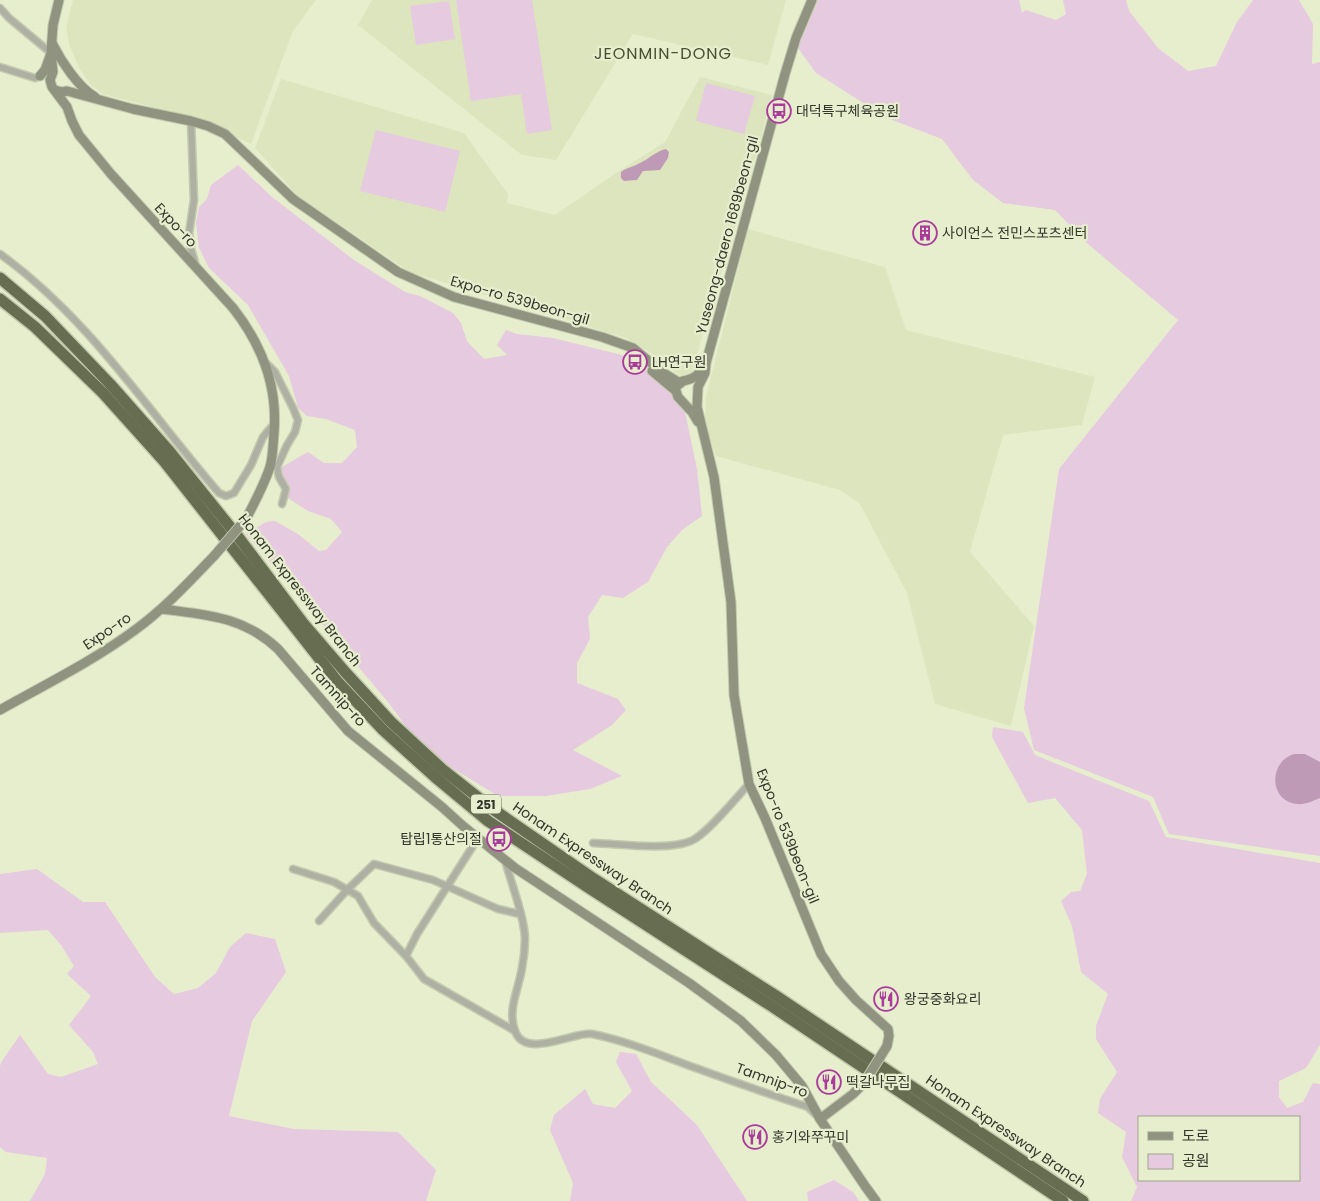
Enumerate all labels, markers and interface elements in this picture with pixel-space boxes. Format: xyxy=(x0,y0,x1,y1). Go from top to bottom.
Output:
district label: JEONMIN-DONG xyxy=(594,42,732,65)
bus stop icon: 대덕특구체육공원 xyxy=(766,98,792,124)
place label: 대덕특구체육공원 xyxy=(796,101,899,121)
street label: Yuseong-daero 1689beon-gil xyxy=(691,133,763,337)
street label: Expo-ro xyxy=(150,198,202,252)
building icon: 사이언스 전민스포츠센터 xyxy=(912,220,938,246)
place label: 사이언스 전민스포츠센터 xyxy=(942,223,1087,243)
street label: Expo-ro 539beon-gil xyxy=(448,271,592,329)
bus stop icon: LH연구원 xyxy=(622,349,648,375)
place label: LH연구원 xyxy=(652,352,706,372)
street label: Honam Expressway Branch xyxy=(234,509,366,671)
street label: Expo-ro xyxy=(79,608,135,654)
street label: Tamnip-ro xyxy=(305,661,371,731)
street label: Expo-ro 539beon-gil xyxy=(752,766,824,906)
road number: 251 xyxy=(471,794,501,814)
street label: Honam Expressway Branch xyxy=(509,797,677,919)
bus stop icon: 탑립1통산의절 xyxy=(486,826,512,852)
place label: 탑립1통산의절 xyxy=(400,829,482,849)
restaurant icon: 왕궁중화요리 xyxy=(873,986,899,1012)
place label: 왕궁중화요리 xyxy=(904,989,981,1009)
street label: Tamnip-ro xyxy=(733,1058,811,1102)
restaurant icon: 떡갈나무집 xyxy=(816,1069,842,1095)
street label: Honam Expressway Branch xyxy=(922,1070,1090,1192)
place label: 떡갈나무집 xyxy=(846,1072,910,1092)
legend xyxy=(1138,1116,1300,1181)
restaurant icon: 홍기와쭈꾸미 xyxy=(742,1124,768,1150)
text: 도로 xyxy=(1182,1125,1210,1146)
place label: 홍기와쭈꾸미 xyxy=(772,1127,849,1147)
text: 공원 xyxy=(1182,1150,1210,1171)

